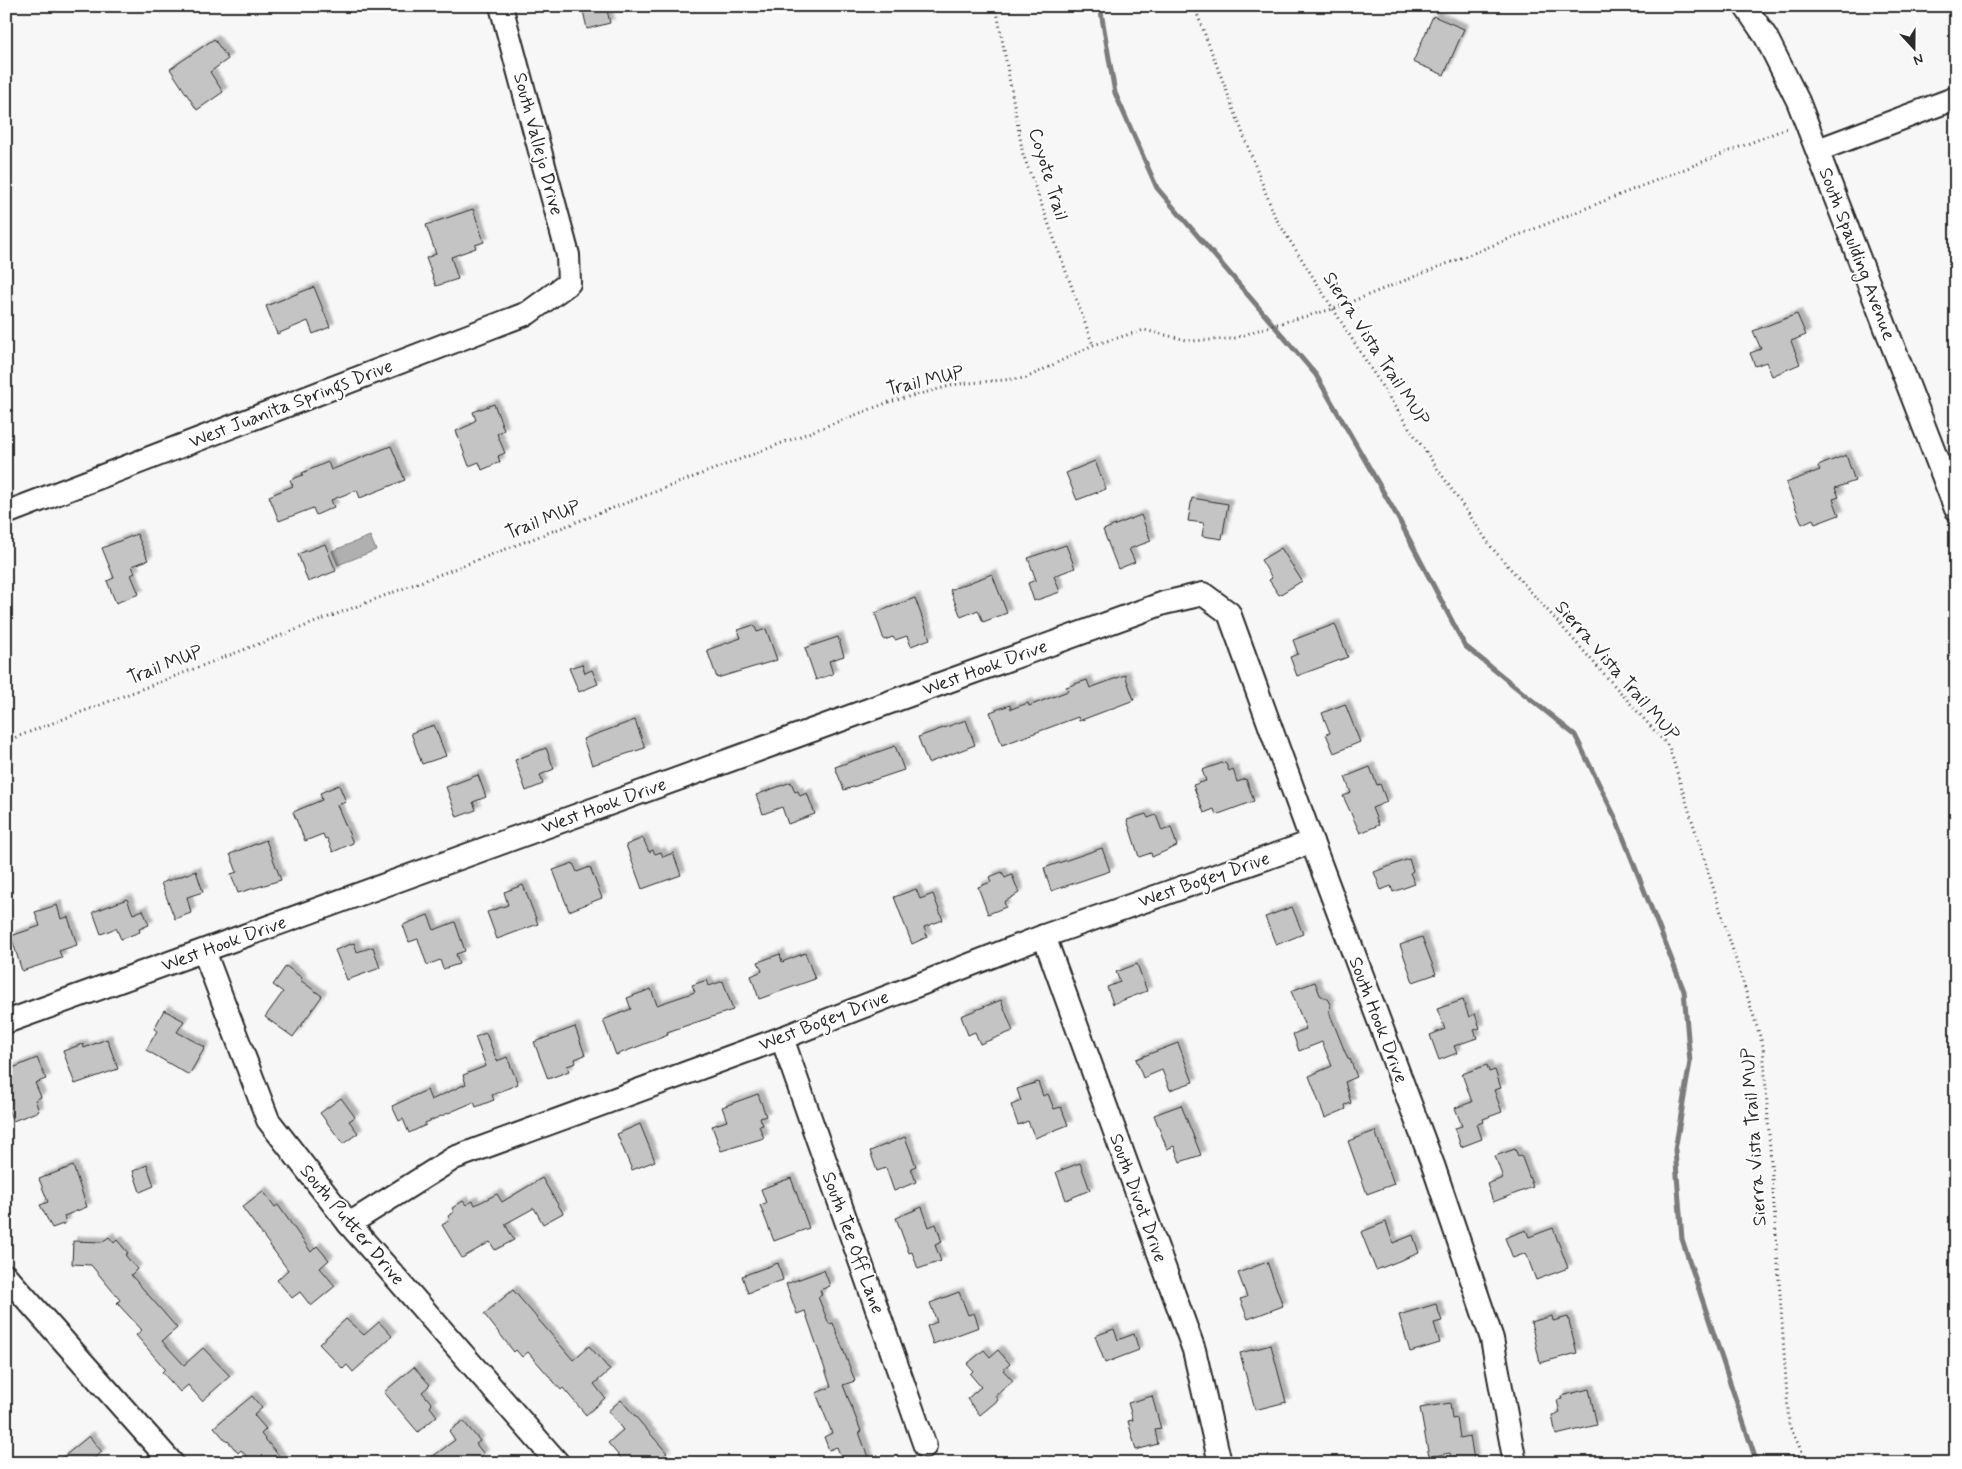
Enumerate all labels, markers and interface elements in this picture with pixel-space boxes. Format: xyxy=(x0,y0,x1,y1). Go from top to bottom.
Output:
north arrow xyxy=(1890,22,1940,72)
text: N xyxy=(1911,49,1926,69)
street label: South Vallejo Drive xyxy=(507,70,569,218)
street label: Coyote Trail xyxy=(1022,125,1074,223)
street label: South Spaulding Avenue xyxy=(1811,164,1901,345)
street label: Sierra Vista Trail MUP xyxy=(1317,267,1435,431)
street label: West Juanita Springs Drive xyxy=(186,354,398,457)
street label: Trail MUP xyxy=(884,360,966,402)
street label: Trail MUP xyxy=(502,494,584,546)
street label: Sierra Vista Trail MUP xyxy=(1549,595,1685,747)
street label: West Hook Drive xyxy=(919,634,1051,702)
street label: Trail MUP xyxy=(124,639,206,691)
street label: West Hook Drive xyxy=(538,772,670,840)
street label: West Bogey Drive xyxy=(1135,846,1274,917)
street label: West Hook Drive xyxy=(158,910,290,978)
street label: South Hook Drive xyxy=(1342,953,1414,1087)
street label: West Bogey Drive xyxy=(755,985,894,1060)
street label: Sierra Vista Trail MUP xyxy=(1735,1047,1773,1227)
street label: South Divot Drive xyxy=(1103,1130,1173,1266)
street label: South Putter Drive xyxy=(294,1159,410,1291)
street label: South Tee Off Lane xyxy=(816,1168,890,1318)

